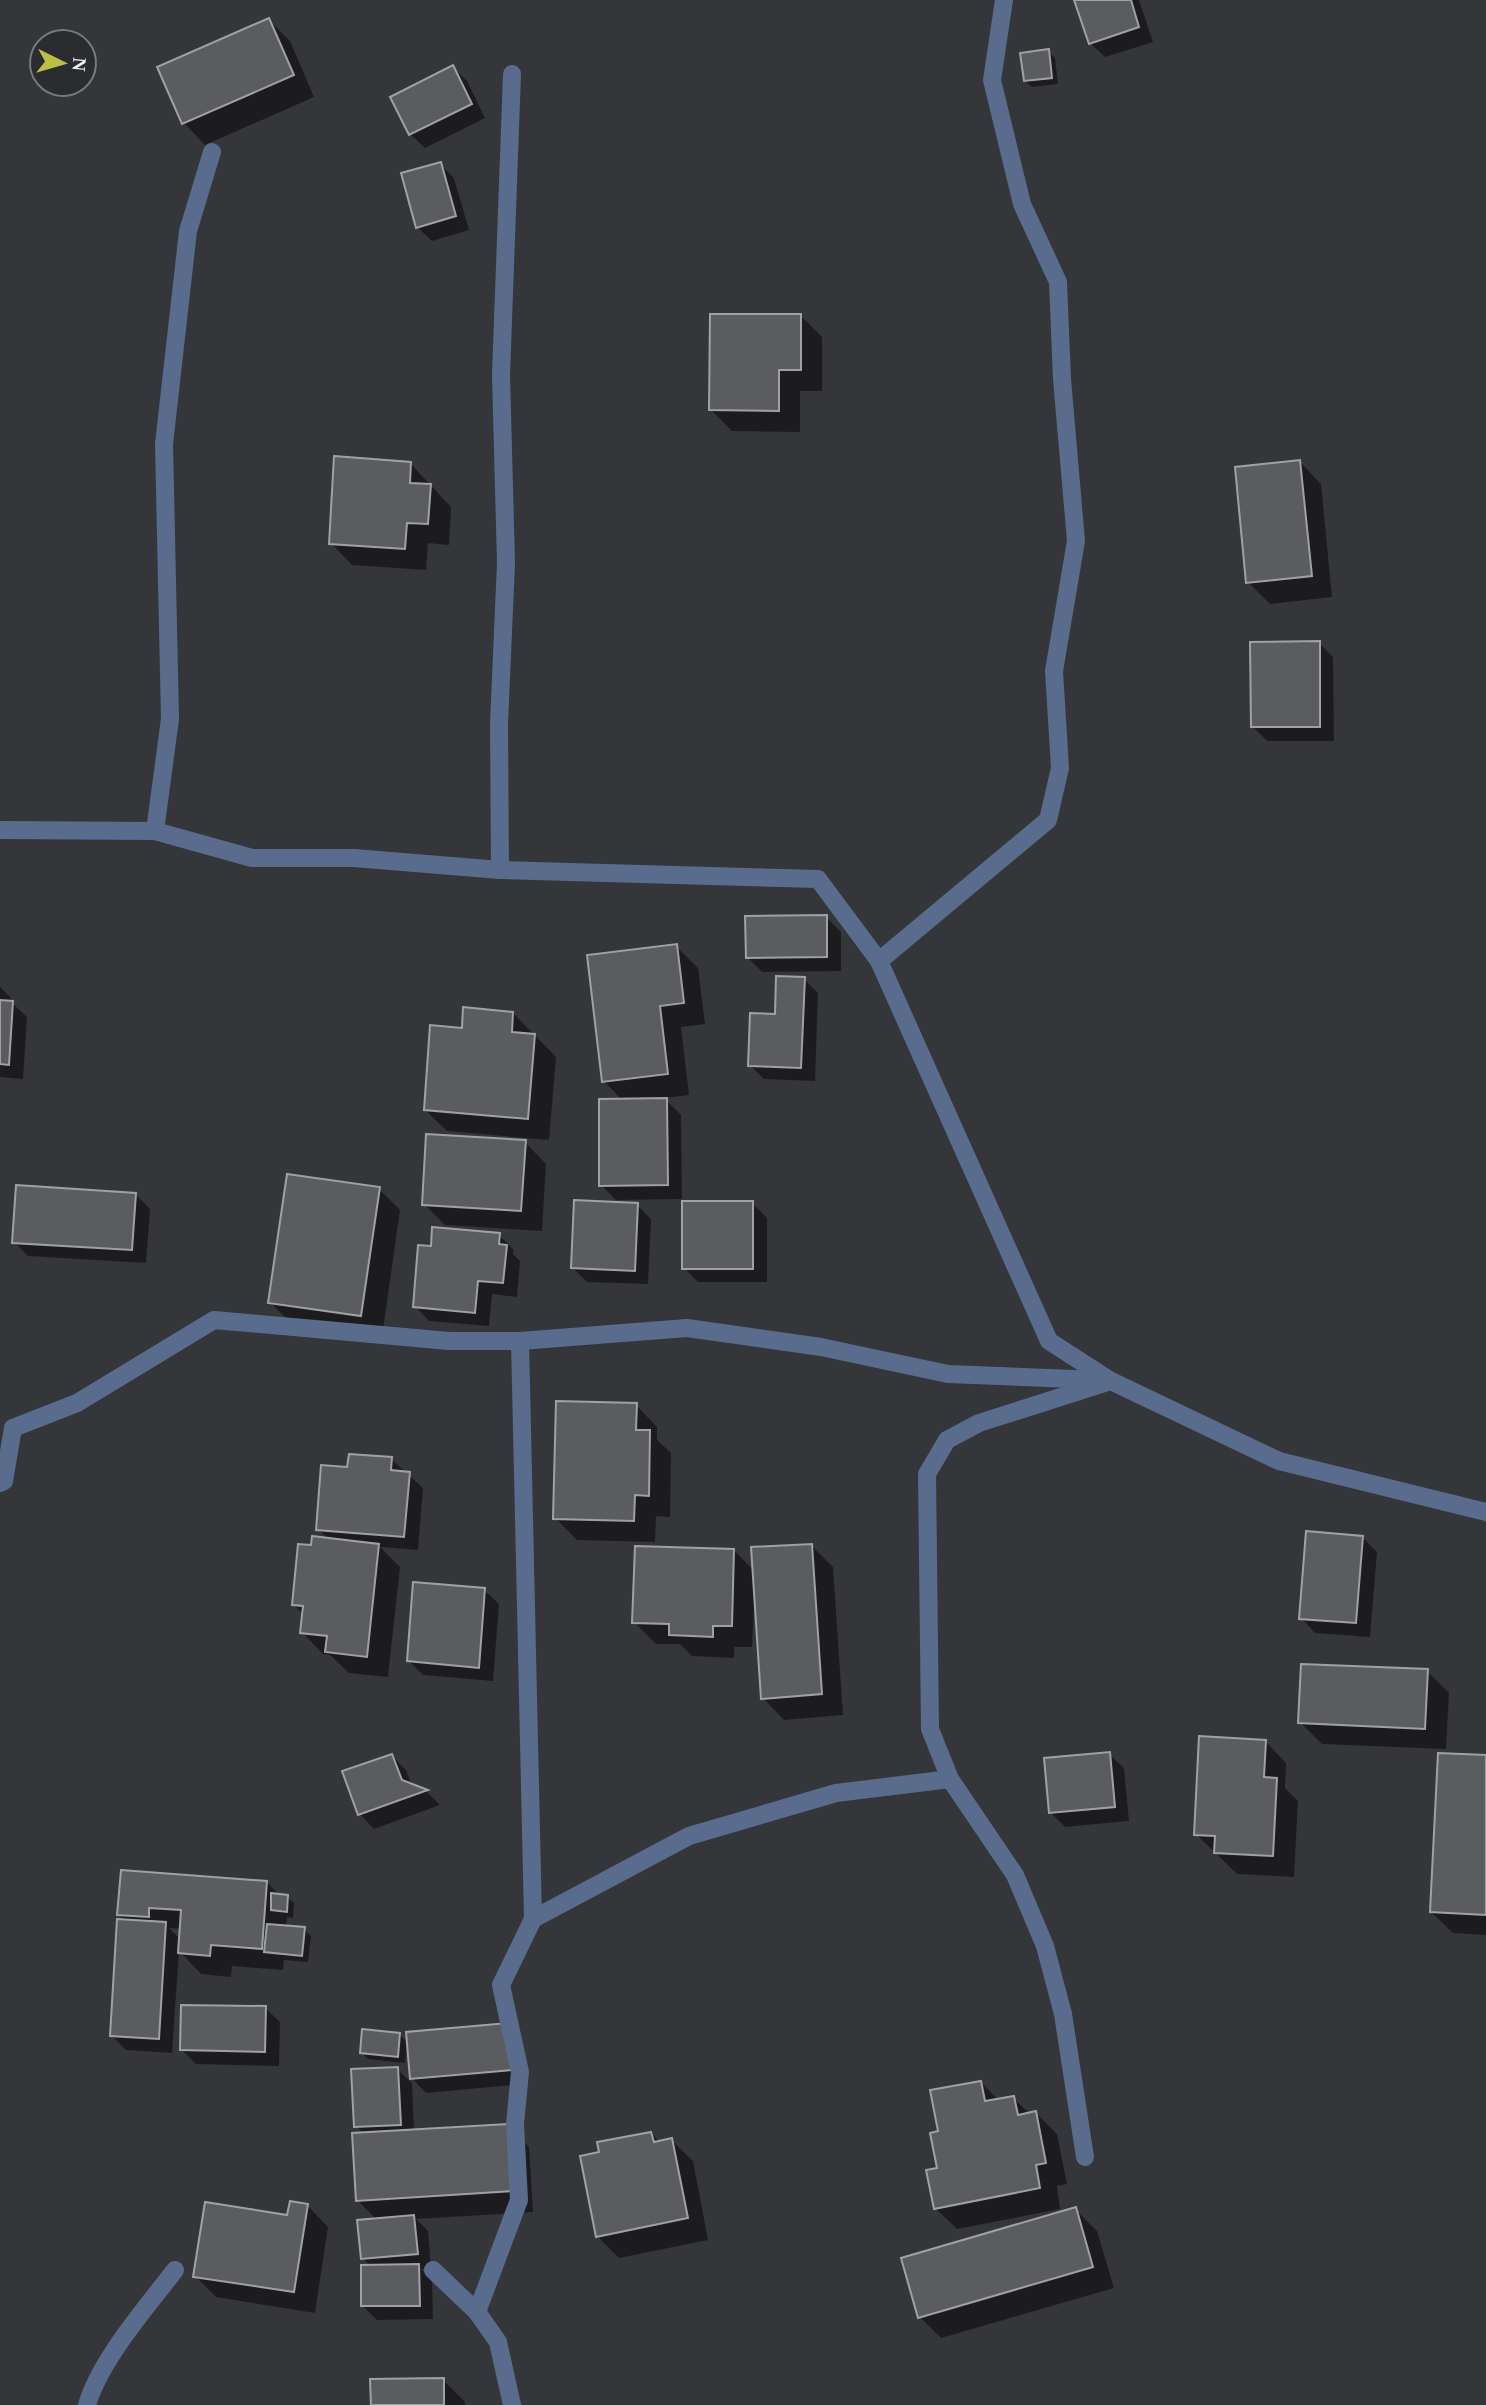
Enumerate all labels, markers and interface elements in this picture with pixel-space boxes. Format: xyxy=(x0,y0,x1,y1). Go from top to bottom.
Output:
north arrow xyxy=(28,28,98,98)
text: N xyxy=(68,57,90,72)

